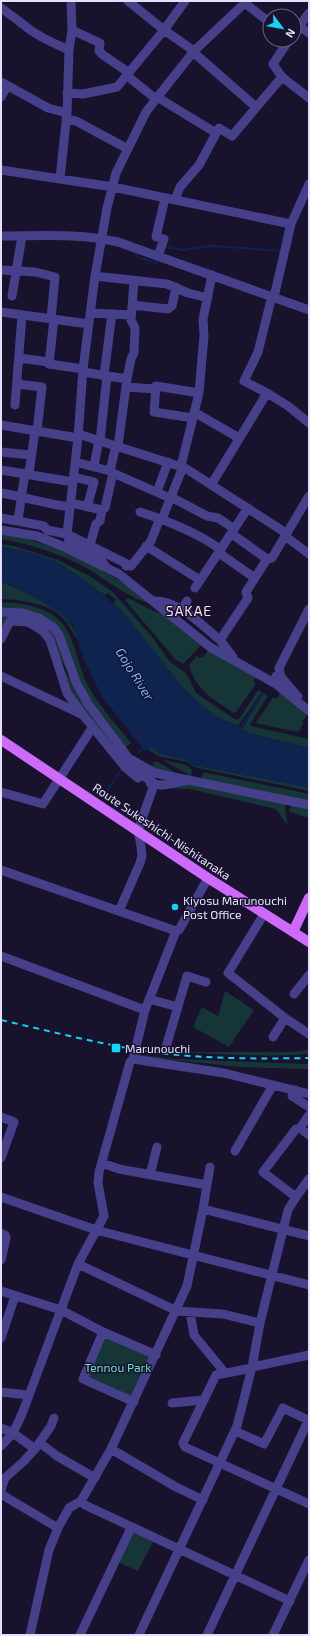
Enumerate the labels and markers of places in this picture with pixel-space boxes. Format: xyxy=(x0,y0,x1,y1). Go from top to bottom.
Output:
place label: Kiyosu Marunouchi Post Office xyxy=(183,893,287,921)
marker: Kiyosu Marunouchi Post Office xyxy=(170,902,180,912)
place label: Marunouchi xyxy=(125,1041,190,1055)
marker: Marunouchi xyxy=(110,1042,122,1054)

